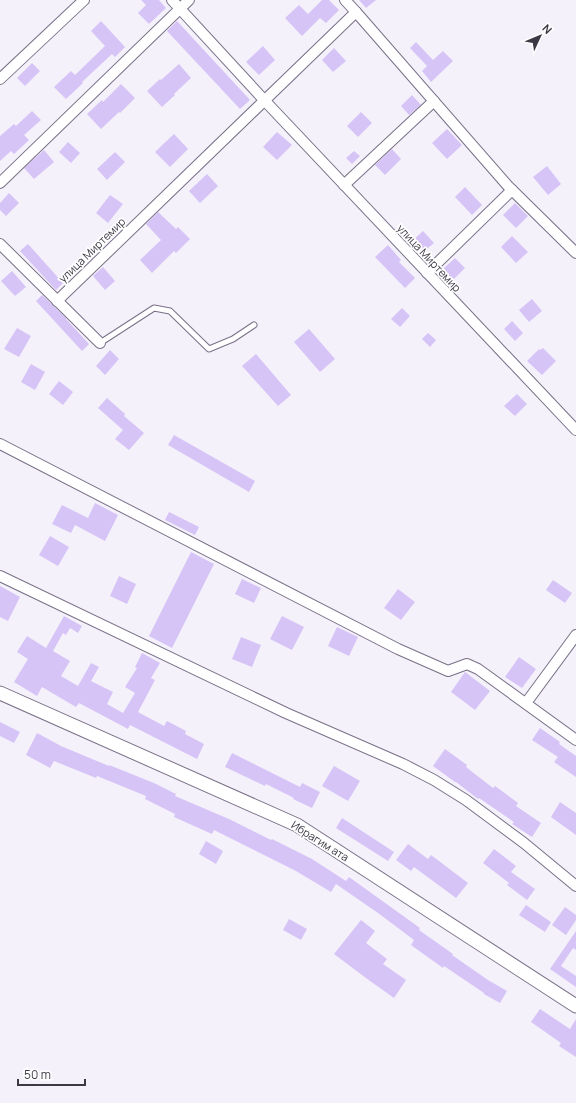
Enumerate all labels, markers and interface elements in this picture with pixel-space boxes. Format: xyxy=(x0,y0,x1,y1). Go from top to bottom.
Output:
north arrow xyxy=(520,16,560,56)
text: N xyxy=(539,21,556,37)
street label: улица Миртемир xyxy=(55,214,129,285)
street label: улица Миртемир xyxy=(394,221,465,295)
street label: Ибрагим ата xyxy=(289,817,352,864)
scale bar xyxy=(18,1061,85,1087)
text: 50 m xyxy=(24,1066,51,1083)

